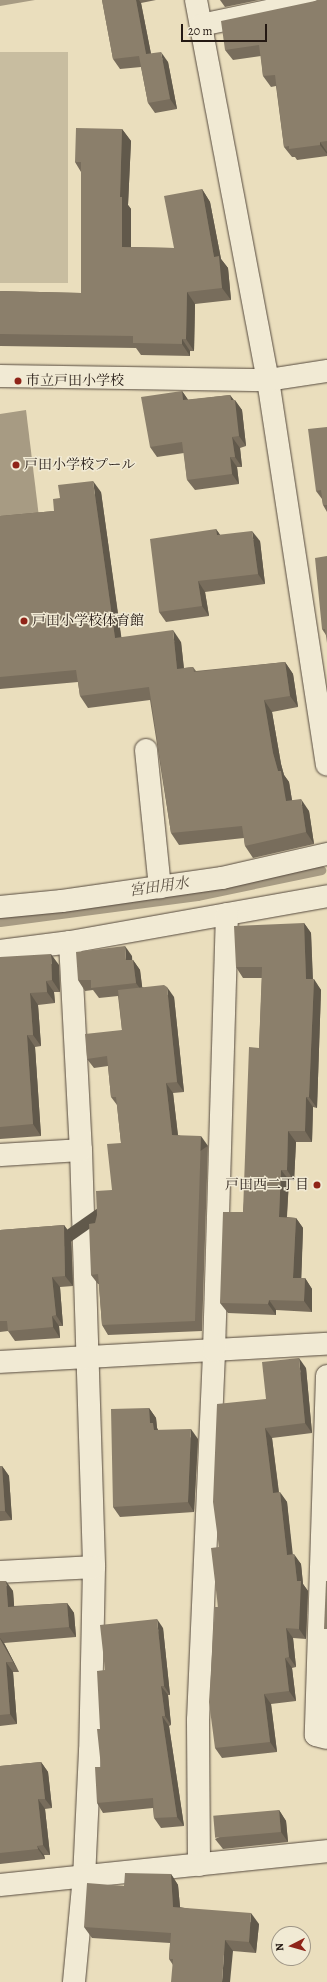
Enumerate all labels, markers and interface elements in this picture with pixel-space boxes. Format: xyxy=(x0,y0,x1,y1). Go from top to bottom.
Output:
scale bar xyxy=(183,16,269,42)
text: 20 m xyxy=(188,23,212,39)
place label: 市立戸田小学校 xyxy=(26,373,124,389)
marker: 市立戸田小学校 xyxy=(13,376,23,386)
place label: 戸田小学校プール xyxy=(24,457,136,473)
marker: 戸田小学校プール xyxy=(11,460,21,470)
place label: 戸田小学校体育館 xyxy=(32,613,144,629)
marker: 戸田小学校体育館 xyxy=(19,616,29,626)
water label: 宮田用水 xyxy=(128,874,190,900)
place label: 戸田西二丁目 xyxy=(225,1177,309,1193)
marker: 戸田西二丁目 xyxy=(312,1180,322,1190)
north arrow xyxy=(271,1926,311,1966)
text: N xyxy=(272,1942,287,1952)

